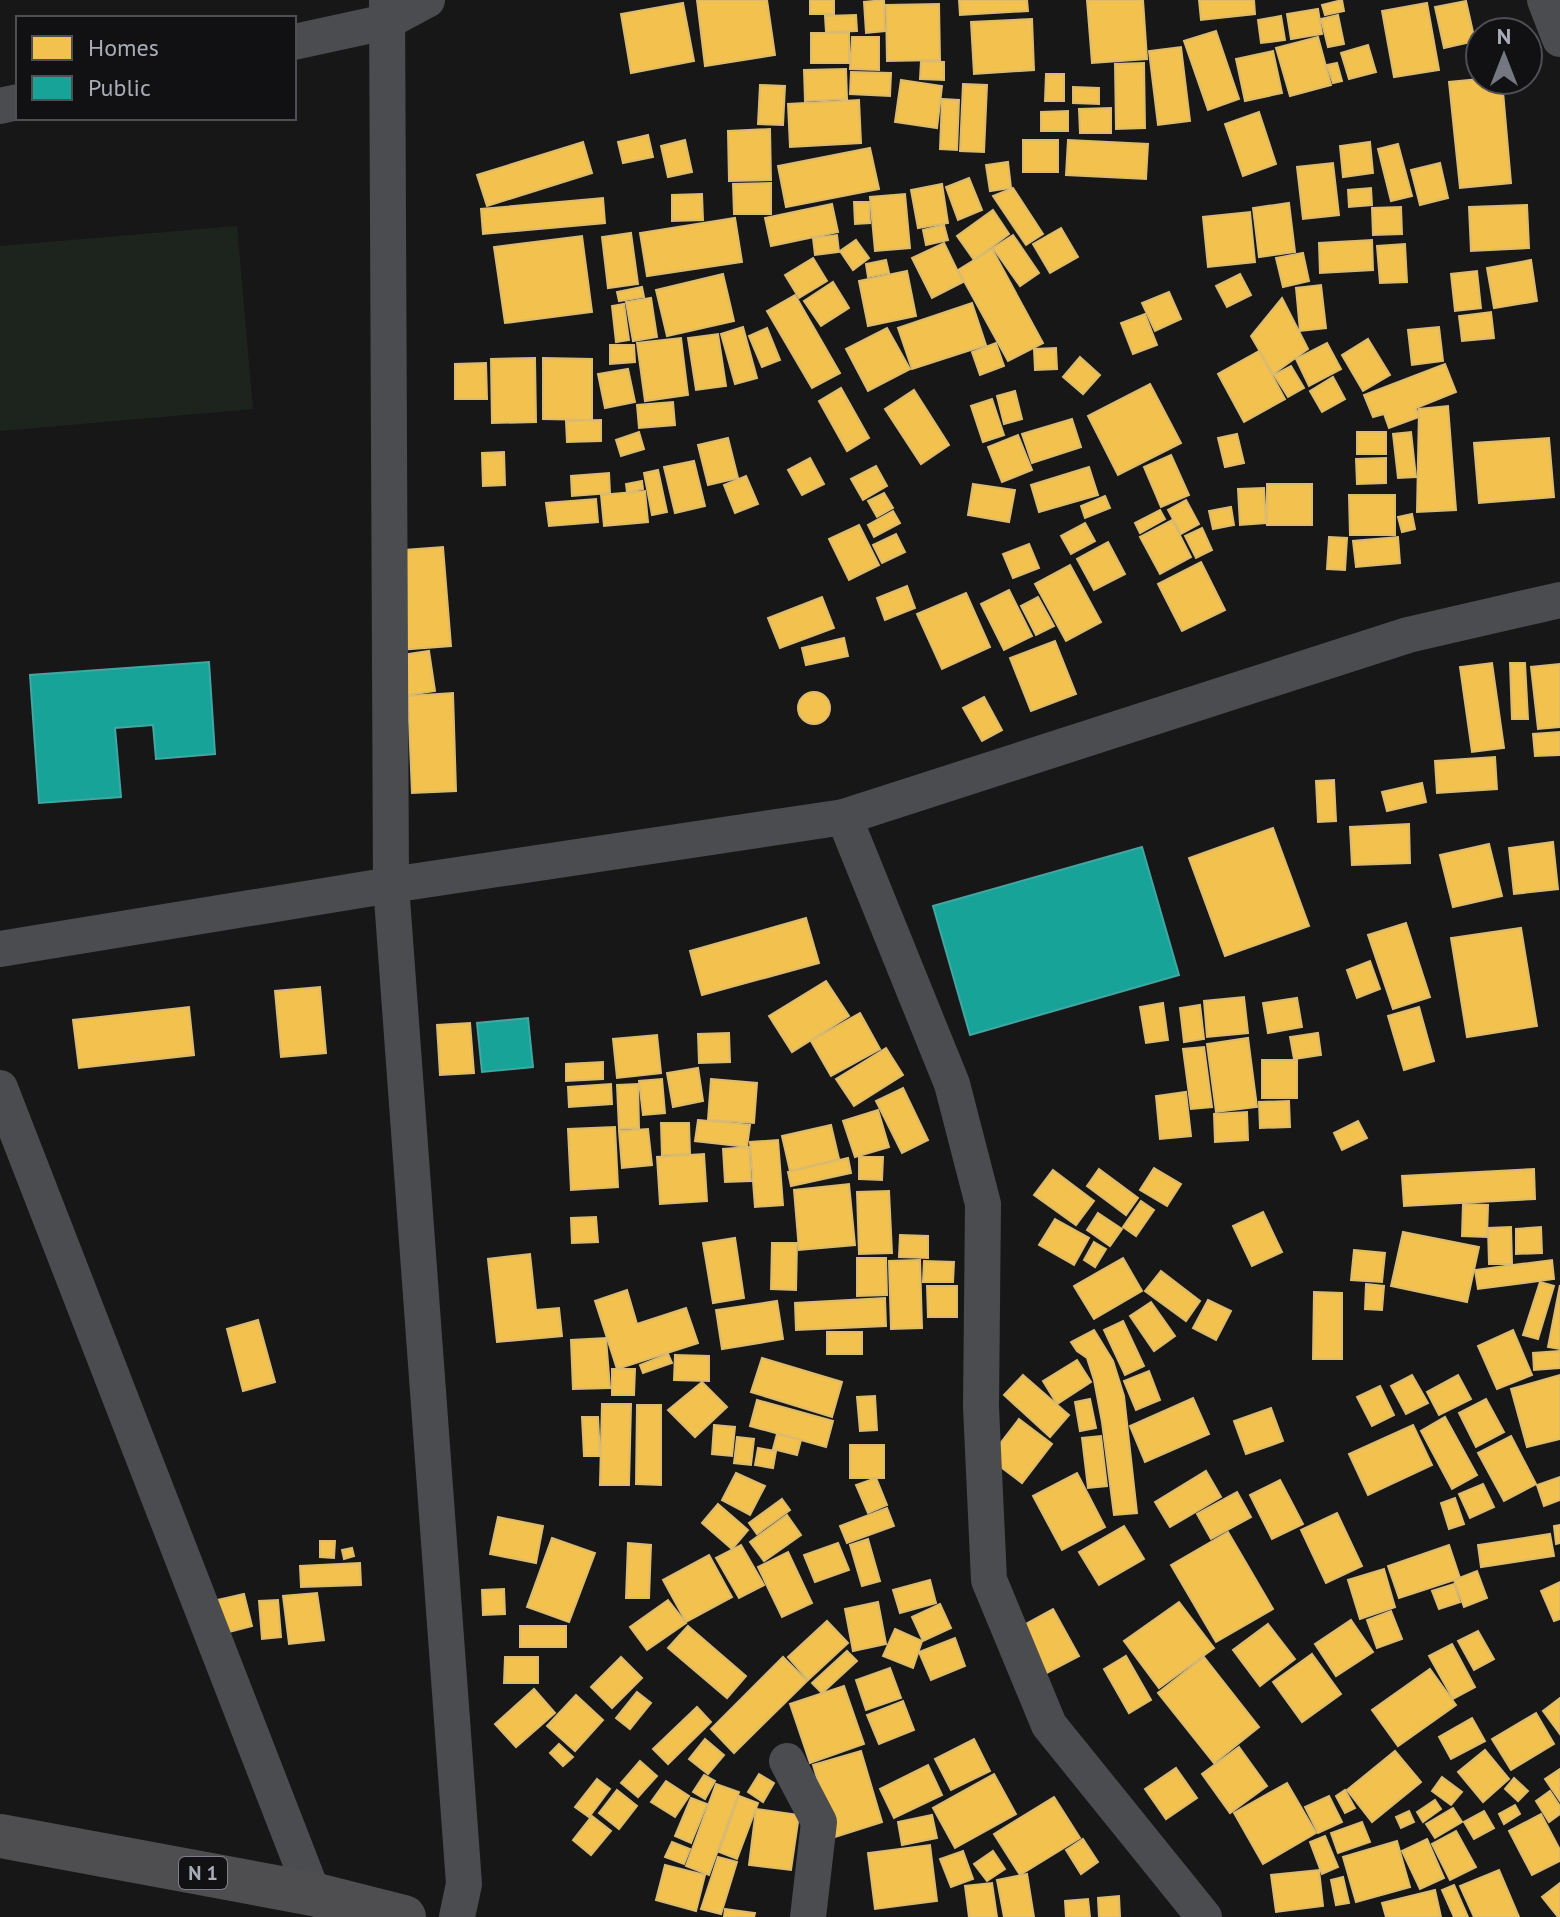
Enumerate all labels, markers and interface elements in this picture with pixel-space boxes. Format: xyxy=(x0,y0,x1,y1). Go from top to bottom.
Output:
legend xyxy=(16,16,296,120)
north arrow xyxy=(1464,16,1544,96)
text: N xyxy=(1497,22,1511,50)
text: Homes xyxy=(88,32,159,63)
text: Public xyxy=(88,72,151,103)
road number: N 1 xyxy=(179,1857,227,1889)

